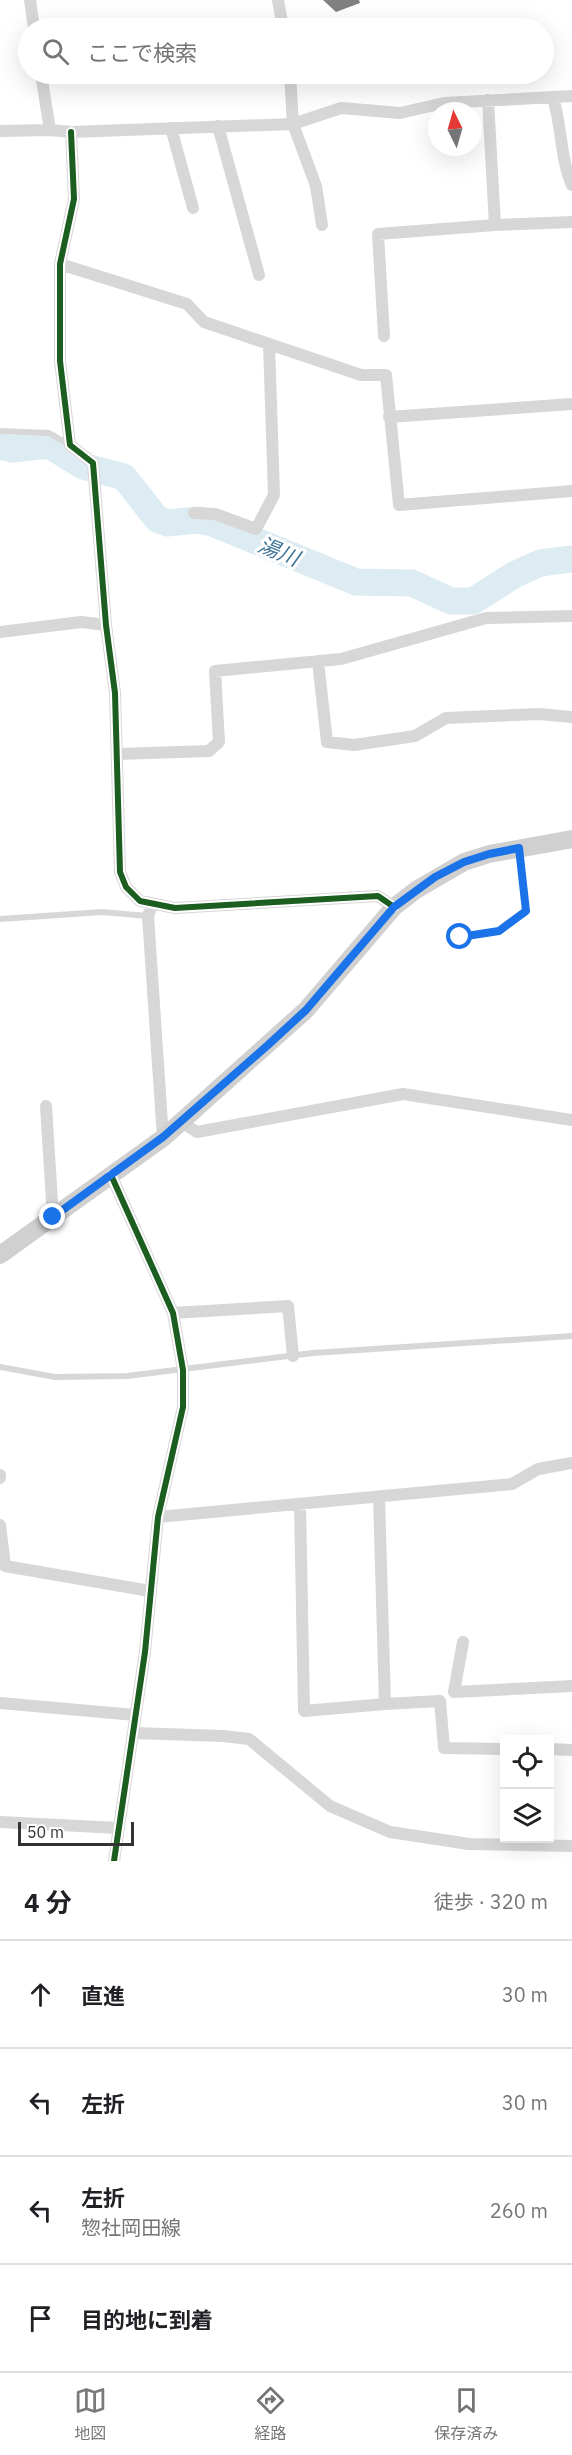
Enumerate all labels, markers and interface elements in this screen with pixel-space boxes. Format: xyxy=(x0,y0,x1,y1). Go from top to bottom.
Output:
search box xyxy=(18,18,554,84)
icon: search xyxy=(39,35,72,68)
text: ここで検索 xyxy=(87,38,197,67)
north arrow xyxy=(428,102,482,156)
water label: 湯川 xyxy=(254,530,306,573)
route start xyxy=(446,923,472,949)
route end xyxy=(39,1203,65,1229)
map controls xyxy=(500,1735,554,1843)
button: locate xyxy=(500,1735,554,1789)
button: layers xyxy=(500,1789,554,1843)
scale bar xyxy=(18,1819,134,1846)
text: 50 m xyxy=(27,1822,64,1842)
text: 4 分 xyxy=(24,1885,72,1919)
text: 徒歩 · 320 m xyxy=(434,1888,548,1915)
icon: ahead xyxy=(24,1978,57,2011)
text: 直進 xyxy=(81,1981,125,2010)
text: 30 m xyxy=(502,1981,548,2008)
icon: left xyxy=(24,2086,57,2119)
text: 左折 xyxy=(81,2089,125,2118)
text: 30 m xyxy=(502,2089,548,2116)
text: 左折 xyxy=(81,2183,125,2212)
icon: left xyxy=(24,2194,57,2227)
text: 260 m xyxy=(490,2197,548,2224)
text: 惣社岡田線 xyxy=(81,2214,181,2241)
icon: arrive xyxy=(24,2302,57,2335)
text: 目的地に到着 xyxy=(81,2305,213,2334)
tab: 地図 xyxy=(74,2384,107,2444)
tab: 経路 xyxy=(254,2384,287,2444)
tab: 保存済み xyxy=(434,2384,498,2444)

